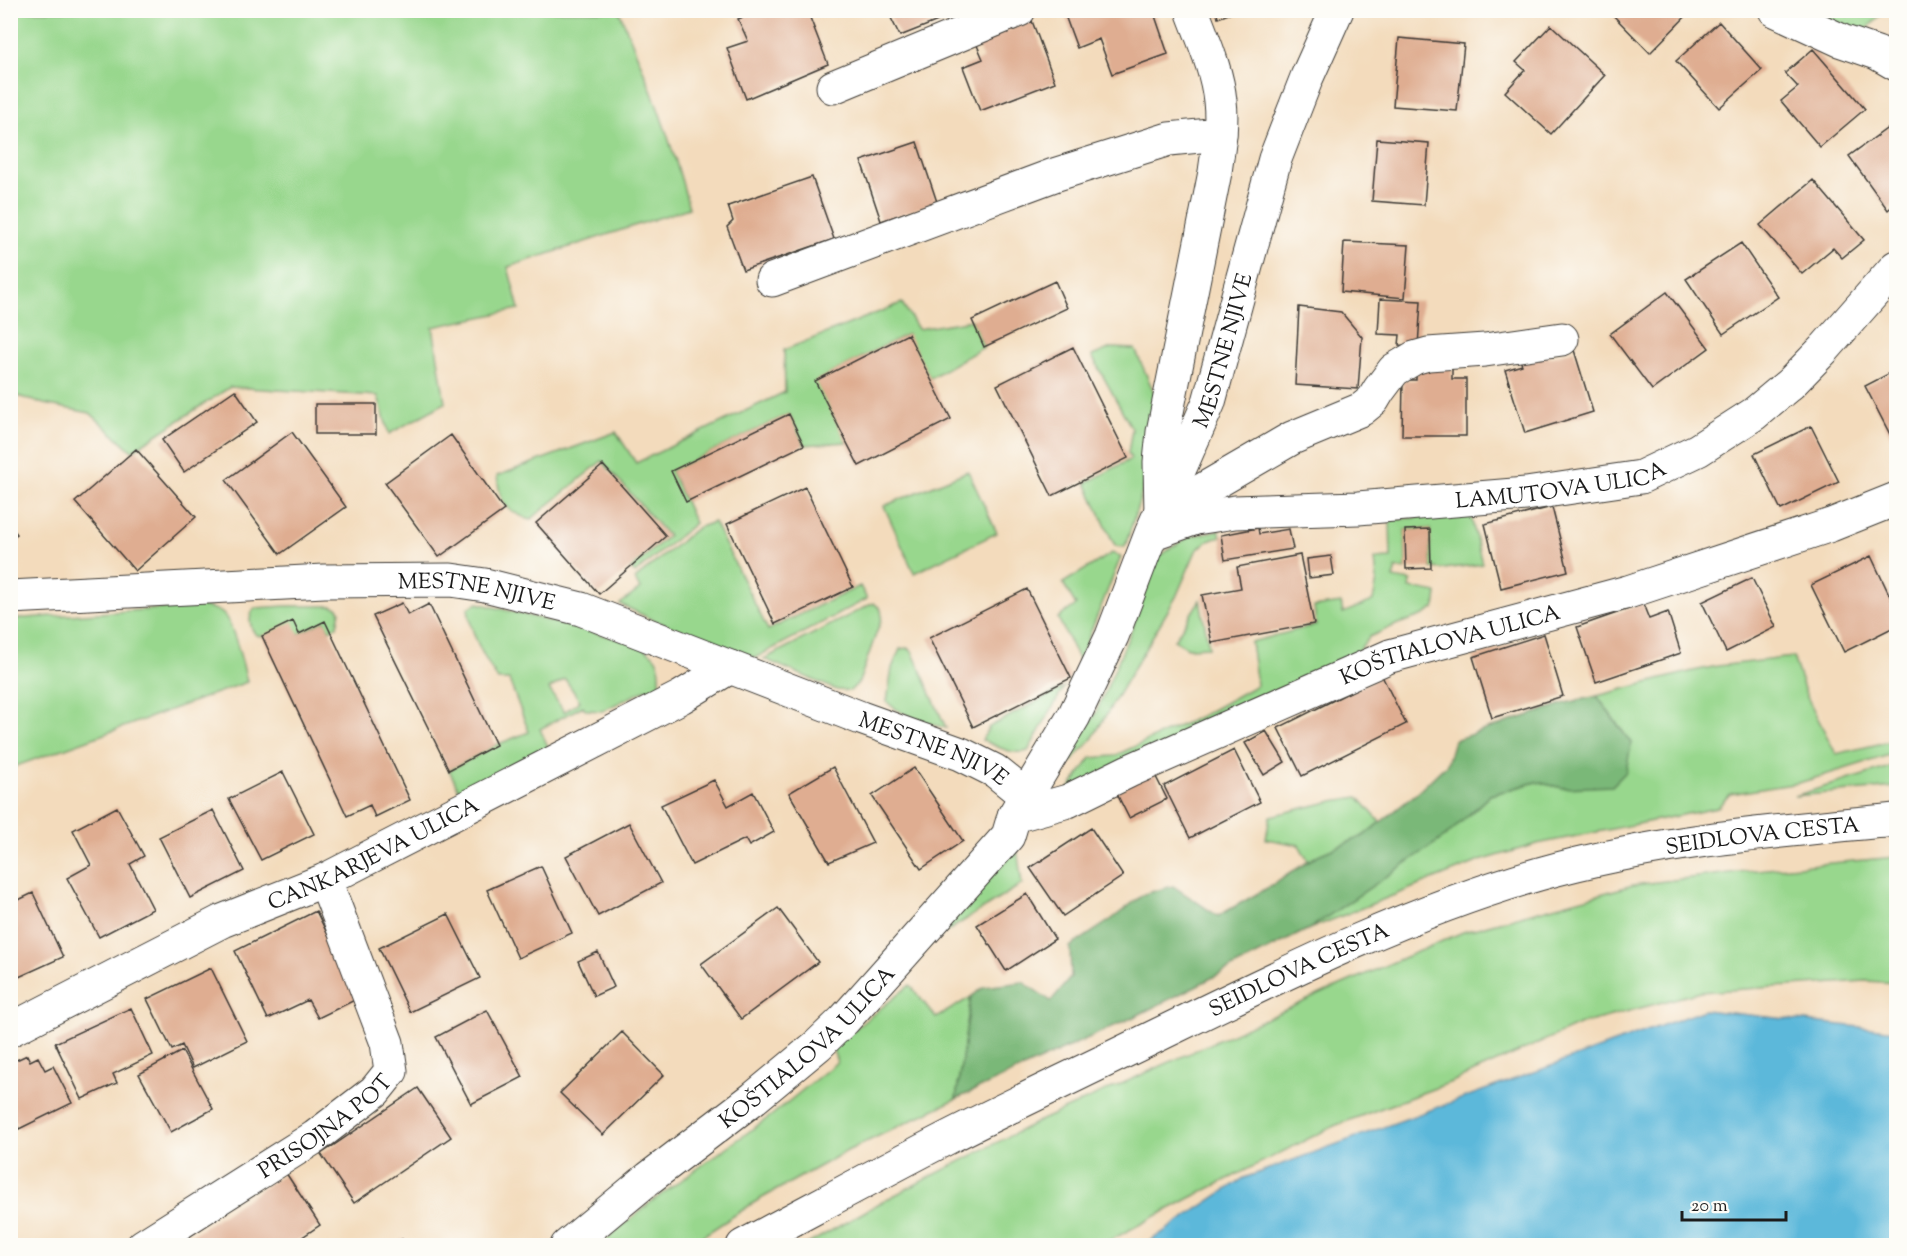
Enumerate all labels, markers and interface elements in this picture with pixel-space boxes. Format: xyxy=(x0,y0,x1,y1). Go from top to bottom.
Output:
street label: MESTNE NJIVE xyxy=(1186,270,1262,434)
street label: LAMUTOVA ULICA xyxy=(1454,454,1673,519)
street label: MESTNE NJIVE xyxy=(398,566,558,621)
street label: KOŠTIALOVA ULICA xyxy=(1335,598,1564,695)
street label: MESTNE NJIVE xyxy=(853,705,1014,795)
street label: CANKARJEVA ULICA xyxy=(264,790,485,920)
street label: SEIDLOVA CESTA xyxy=(1663,810,1861,865)
street label: SEIDLOVA CESTA xyxy=(1204,916,1395,1027)
street label: KOŠTIALOVA ULICA xyxy=(713,960,904,1138)
street label: PRISOJNA POT xyxy=(253,1068,402,1188)
scale bar xyxy=(1682,1184,1786,1222)
text: 20 m xyxy=(1691,1194,1728,1220)

